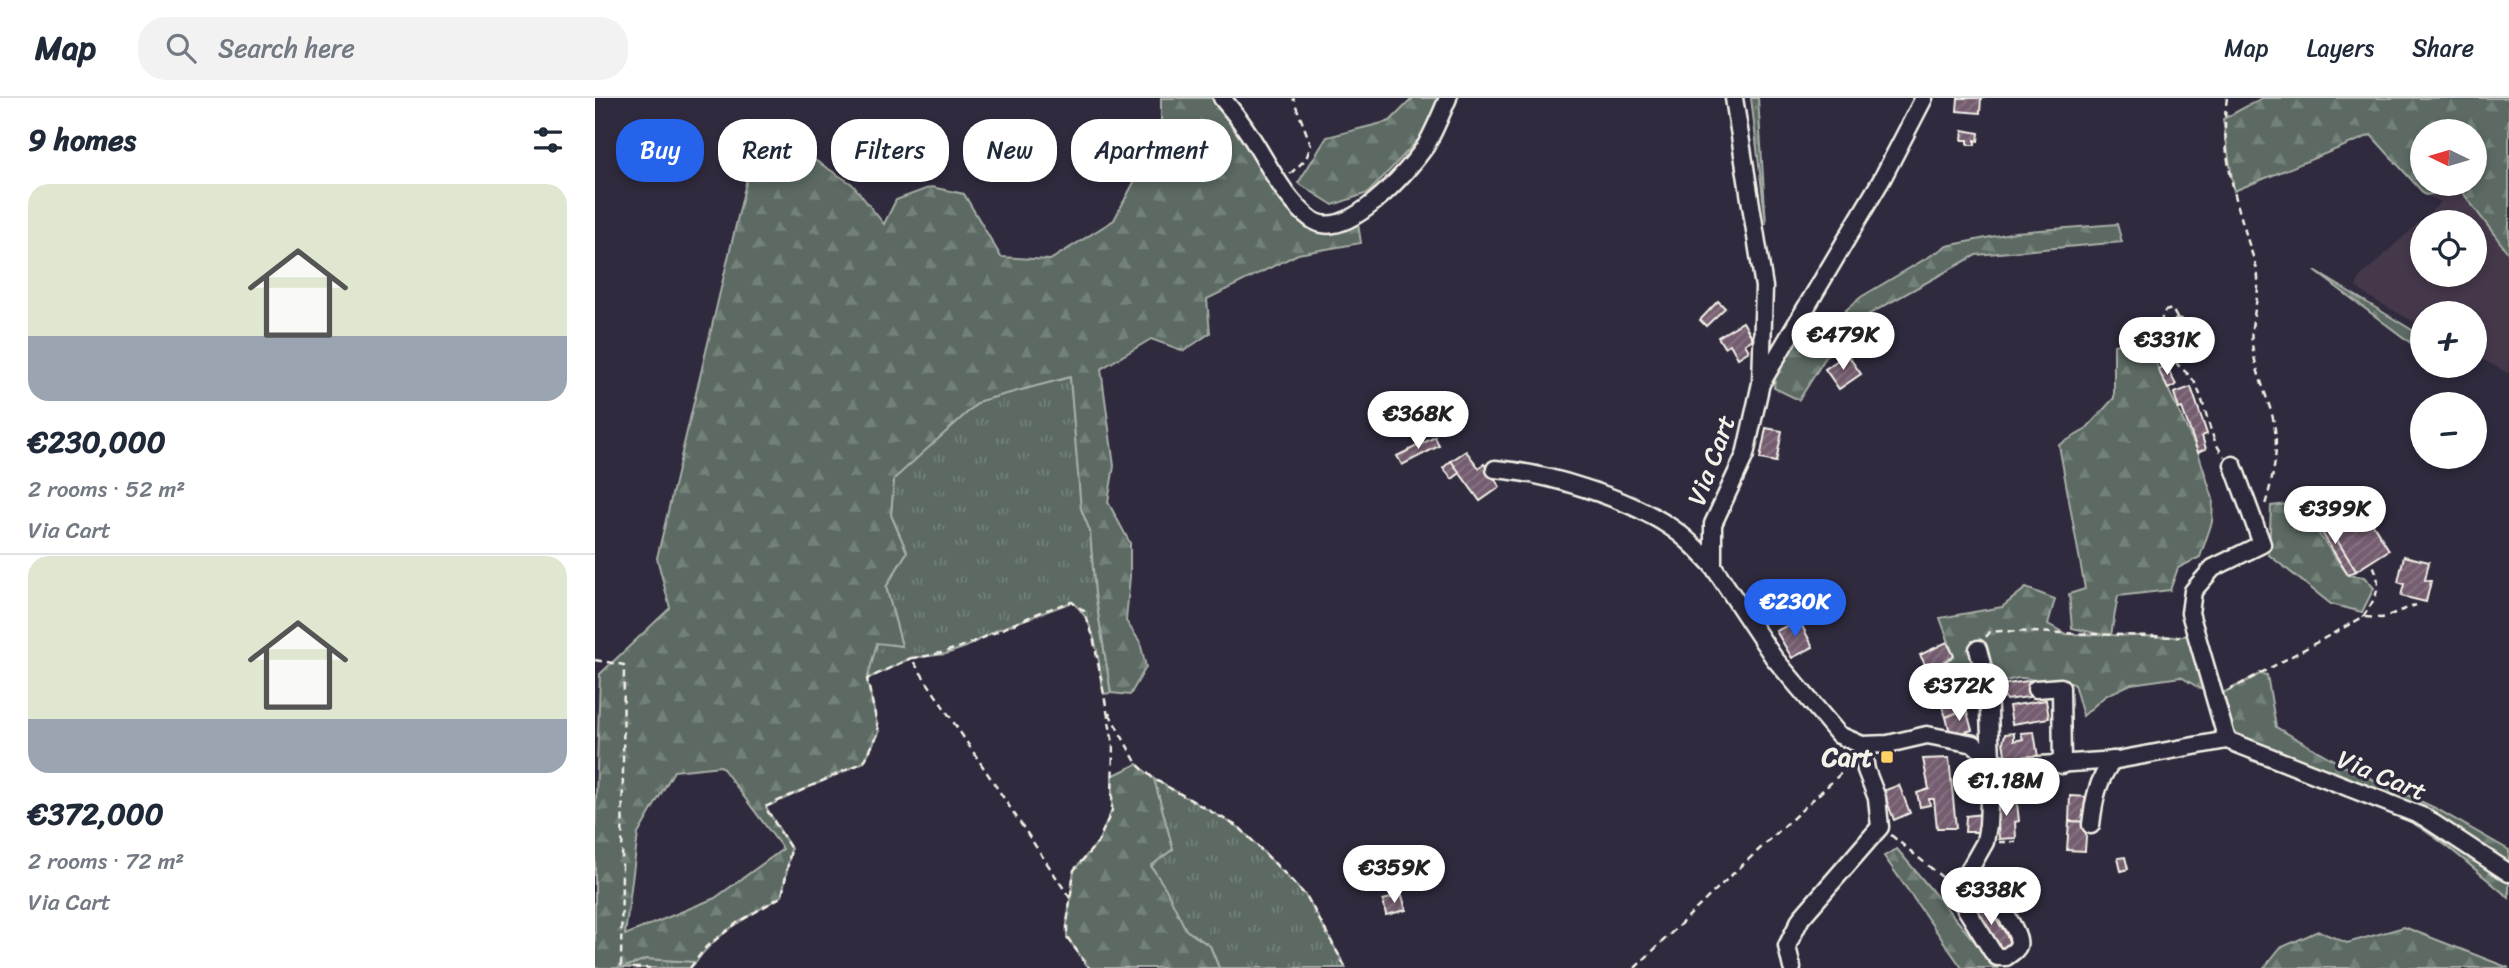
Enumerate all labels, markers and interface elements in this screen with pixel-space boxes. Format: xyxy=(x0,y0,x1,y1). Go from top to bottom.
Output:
search box xyxy=(138,17,628,80)
text: Map xyxy=(35,19,96,77)
text: Search here xyxy=(218,25,355,71)
text: Map xyxy=(2224,27,2269,69)
text: Layers xyxy=(2307,27,2374,69)
text: Share xyxy=(2412,27,2474,69)
icon: search xyxy=(162,29,200,67)
text: 9 homes xyxy=(28,113,136,167)
chip: Buy xyxy=(616,119,704,182)
chip: Rent xyxy=(718,119,817,182)
chip: Filters xyxy=(831,119,949,182)
chip: New xyxy=(963,119,1057,182)
chip: Apartment xyxy=(1071,119,1232,182)
north arrow xyxy=(2410,119,2487,196)
map controls xyxy=(2410,119,2487,469)
icon: filters xyxy=(529,121,567,159)
button: locate xyxy=(2410,210,2487,287)
icon: home xyxy=(235,230,361,356)
button: + xyxy=(2410,301,2487,378)
pin: €479K xyxy=(1794,313,1892,372)
text: €479K xyxy=(1808,314,1878,355)
pin: €331K xyxy=(2118,317,2216,377)
text: €331K xyxy=(2135,319,2199,360)
pin: €368K xyxy=(1369,392,1467,451)
button: − xyxy=(2410,392,2487,469)
text: €368K xyxy=(1384,393,1452,434)
street label: Via Cart xyxy=(1673,408,1749,512)
text: €230,000 xyxy=(28,415,166,469)
text: 2 rooms · 52 m² xyxy=(28,469,185,510)
pin: €399K xyxy=(2286,486,2384,546)
text: €399K xyxy=(2300,488,2370,529)
text: Via Cart xyxy=(28,510,111,551)
pin: €230K xyxy=(1746,580,1844,639)
text: €230K xyxy=(1760,581,1830,622)
icon: home xyxy=(235,602,361,728)
pin: €372K xyxy=(1910,664,2008,723)
text: €372K xyxy=(1925,665,1993,706)
place label: Cart xyxy=(1821,734,1874,780)
street label: Via Cart xyxy=(2330,736,2434,814)
marker: Cart xyxy=(1879,749,1895,765)
pin: €1.18M xyxy=(1949,758,2063,818)
text: €1.18M xyxy=(1969,760,2043,801)
text: €372,000 xyxy=(28,787,164,841)
text: 2 rooms · 72 m² xyxy=(28,841,184,882)
pin: €359K xyxy=(1345,846,1443,905)
text: €359K xyxy=(1359,847,1429,888)
pin: €338K xyxy=(1942,868,2040,927)
text: €338K xyxy=(1957,869,2025,910)
text: Via Cart xyxy=(28,882,111,923)

